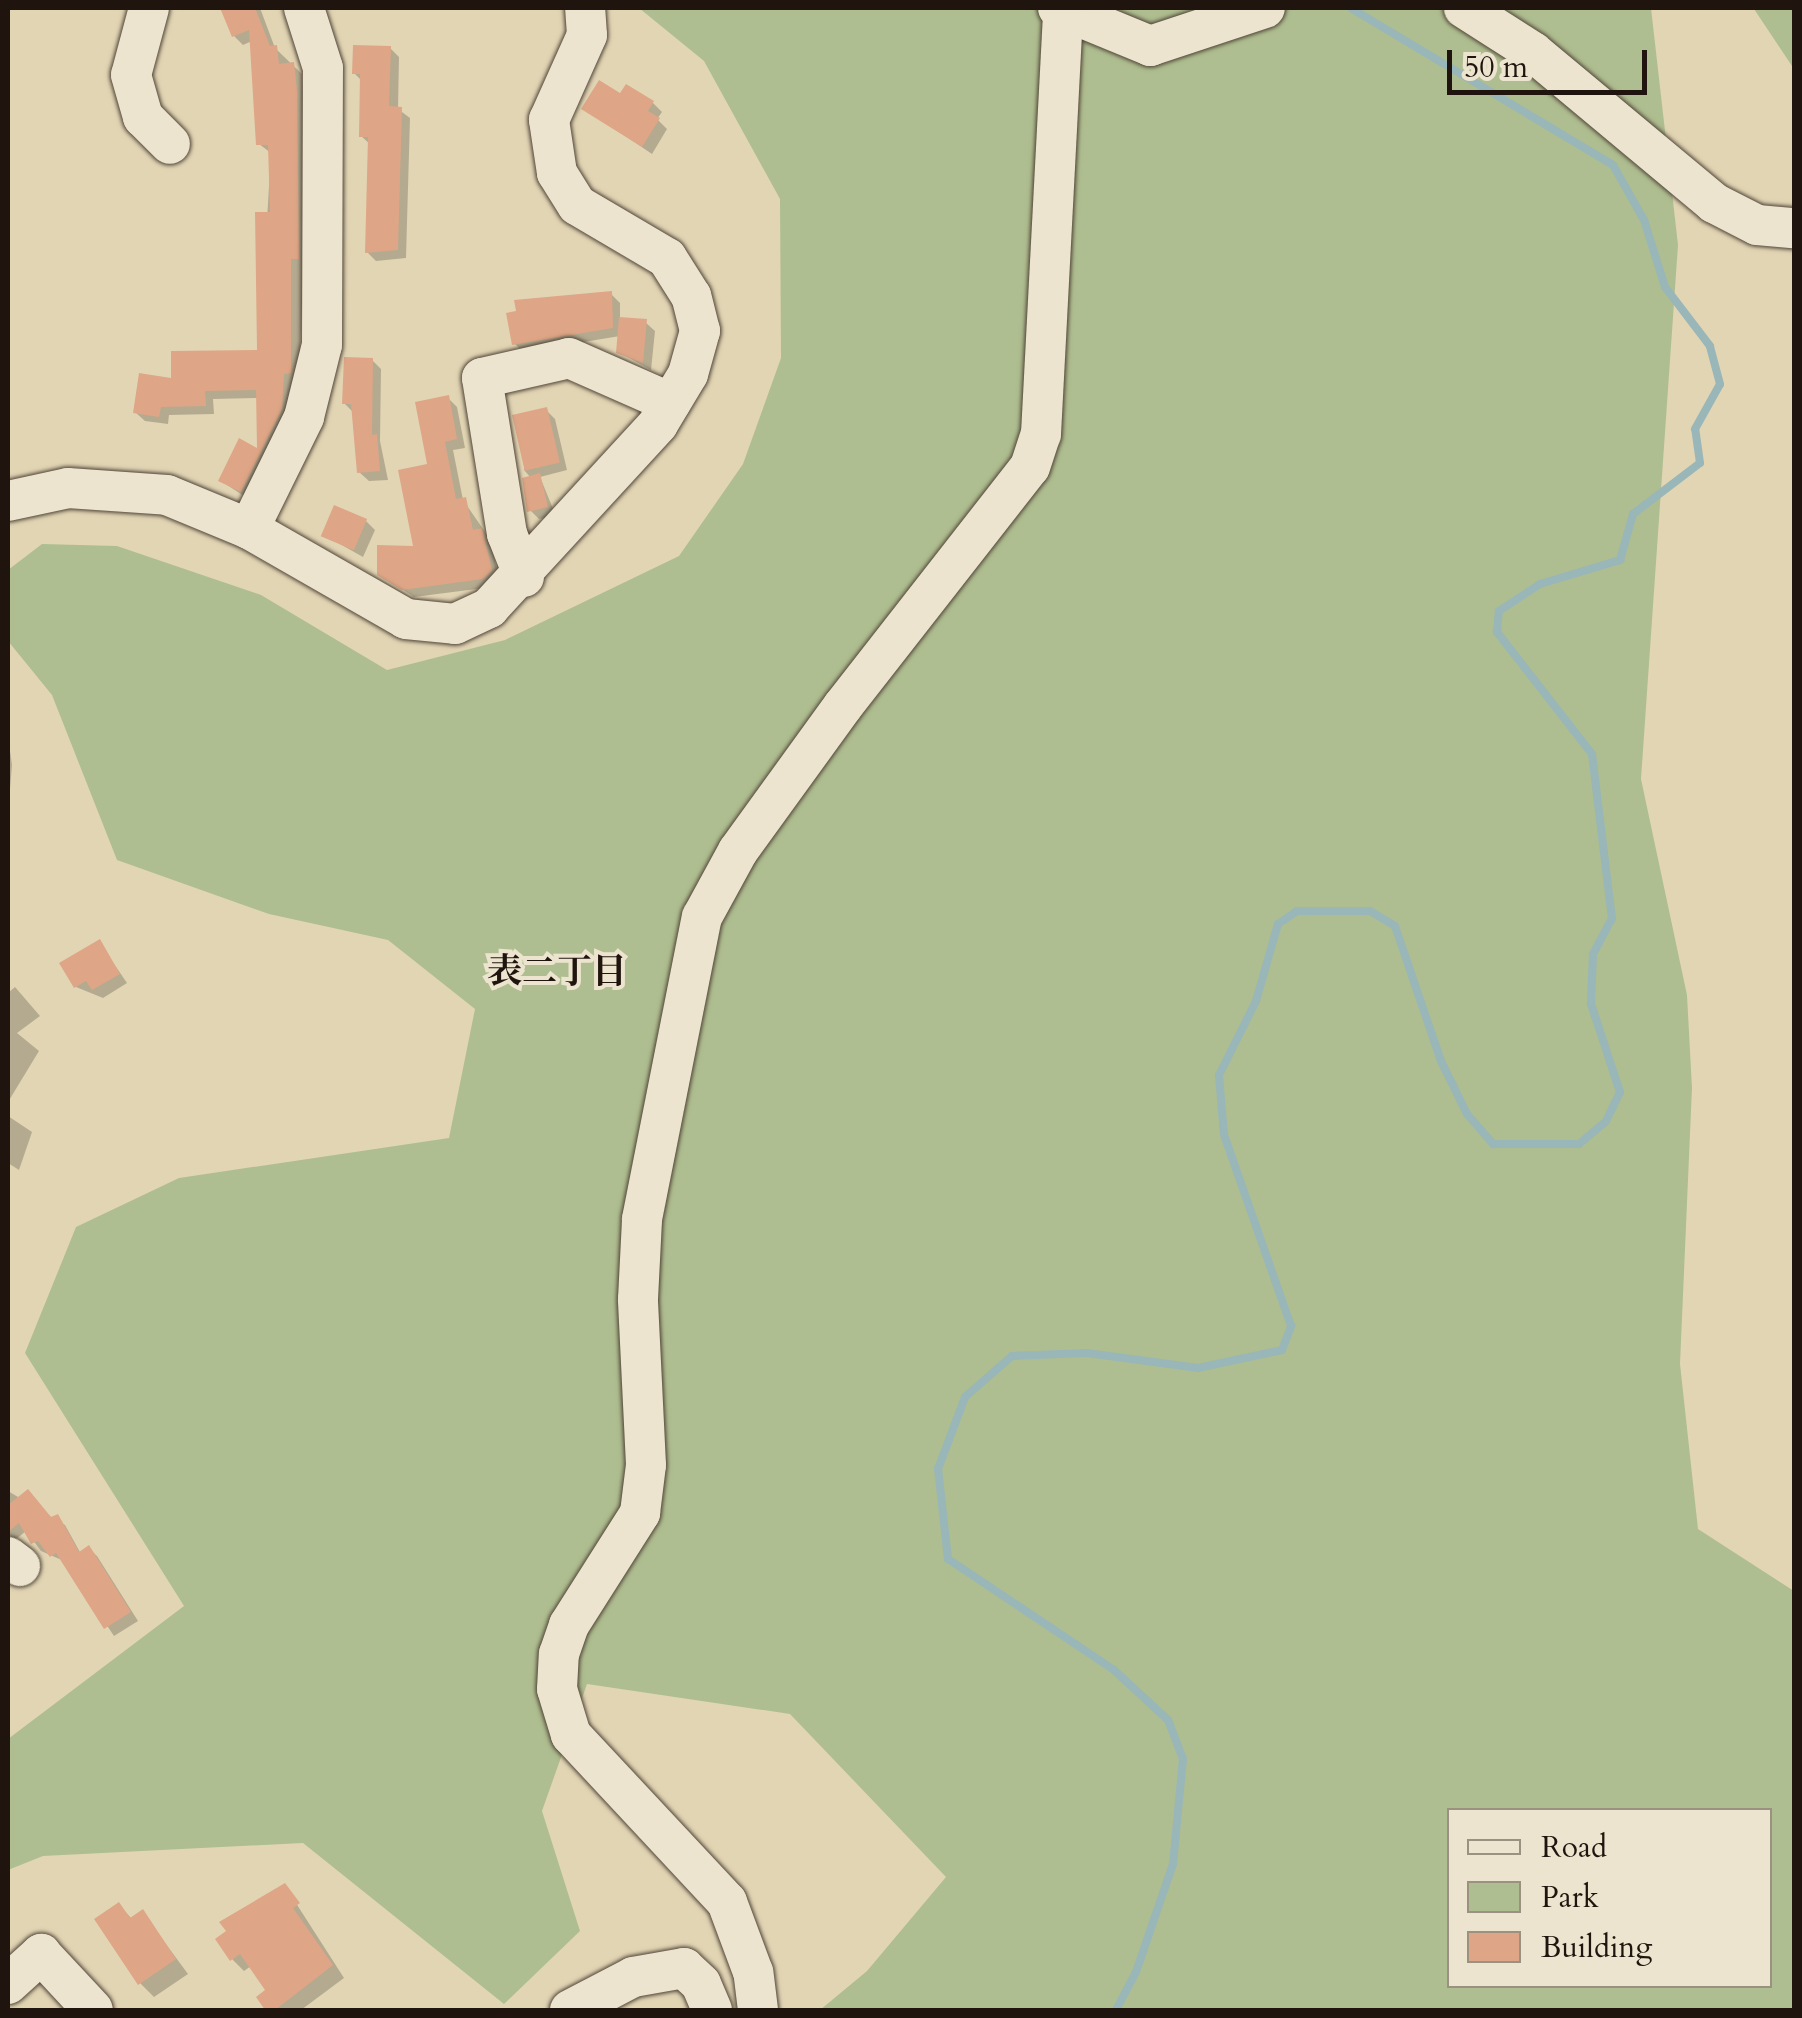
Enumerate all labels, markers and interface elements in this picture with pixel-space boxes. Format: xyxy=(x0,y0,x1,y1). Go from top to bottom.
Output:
scale bar xyxy=(1452,30,1652,92)
text: 50 m xyxy=(1464,47,1528,88)
district label: 表二丁目 xyxy=(487,951,627,993)
legend xyxy=(1447,1808,1772,1988)
text: Road xyxy=(1541,1827,1607,1868)
text: Park xyxy=(1541,1877,1599,1918)
text: Building xyxy=(1541,1927,1652,1968)

